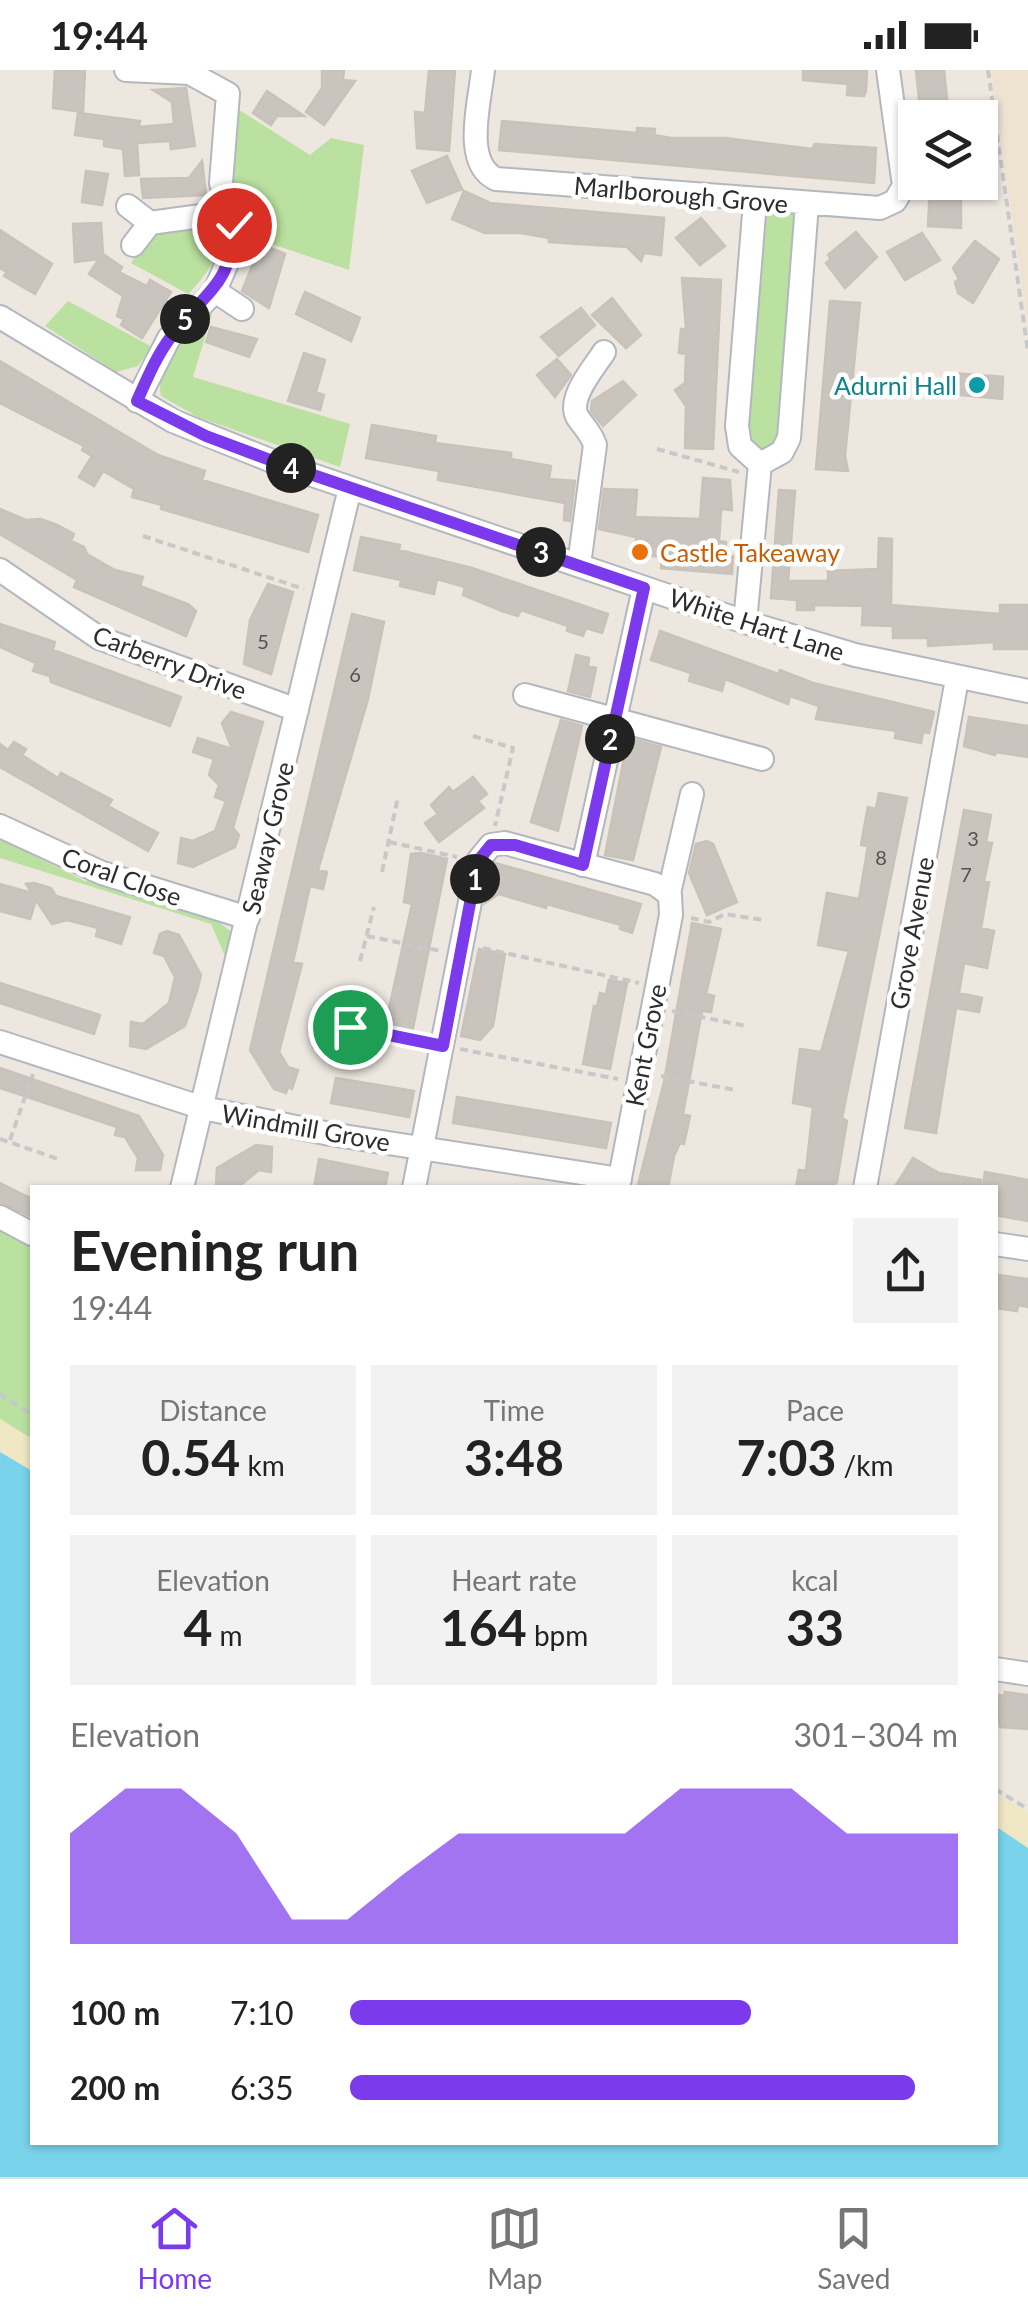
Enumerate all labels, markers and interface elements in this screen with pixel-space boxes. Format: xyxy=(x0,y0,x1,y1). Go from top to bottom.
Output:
text: 19:44 xyxy=(50,12,148,58)
map controls xyxy=(898,100,998,200)
button: layers xyxy=(898,100,998,200)
street label: Marlborough Grove xyxy=(573,170,789,218)
pin xyxy=(192,183,277,268)
icon: check xyxy=(207,198,262,253)
pin: 5 xyxy=(160,294,210,344)
text: 5 xyxy=(177,302,193,336)
place label: Adurni Hall xyxy=(834,370,957,400)
marker: Adurni Hall xyxy=(966,374,988,396)
pin: 4 xyxy=(266,443,316,493)
text: 4 xyxy=(283,451,299,485)
pin: 3 xyxy=(516,527,566,577)
text: 3 xyxy=(533,535,549,569)
place label: Castle Takeaway xyxy=(660,537,840,567)
marker: Castle Takeaway xyxy=(629,541,651,563)
street label: White Hart Lane xyxy=(666,582,848,666)
street label: Carberry Drive xyxy=(89,619,251,705)
house number: 5 xyxy=(257,629,269,653)
house number: 6 xyxy=(349,662,361,686)
pin: 2 xyxy=(585,714,635,764)
text: 2 xyxy=(602,722,618,756)
street label: Seaway Grove xyxy=(235,759,299,917)
house number: 3 xyxy=(967,826,979,850)
street label: Coral Close xyxy=(58,841,186,911)
house number: 8 xyxy=(875,845,887,869)
pin: 1 xyxy=(450,854,500,904)
street label: Grove Avenue xyxy=(883,854,939,1012)
text: 1 xyxy=(467,862,483,896)
house number: 7 xyxy=(960,862,972,886)
street label: Kent Grove xyxy=(618,981,672,1109)
pin xyxy=(308,985,393,1070)
icon: arrive xyxy=(323,1000,378,1055)
street label: Windmill Grove xyxy=(219,1097,393,1157)
text: Evening run xyxy=(70,1217,359,1283)
button: share xyxy=(853,1218,958,1323)
text: 19:44 xyxy=(70,1288,152,1327)
text: Distance xyxy=(159,1393,267,1427)
text: Time xyxy=(484,1393,544,1427)
text: Pace xyxy=(786,1393,844,1427)
text: 0.54 xyxy=(141,1427,240,1487)
text: 3:48 xyxy=(464,1427,564,1487)
text: 7:03 xyxy=(737,1427,836,1487)
text: km xyxy=(240,1448,285,1482)
text: /km xyxy=(836,1448,893,1482)
text: Elevation xyxy=(156,1563,270,1597)
text: Heart rate xyxy=(451,1563,577,1597)
text: kcal xyxy=(791,1563,839,1597)
text: 4 xyxy=(183,1597,212,1657)
text: 164 xyxy=(440,1597,527,1657)
text: 33 xyxy=(786,1597,844,1657)
text: m xyxy=(212,1618,243,1652)
text: bpm xyxy=(527,1618,588,1652)
text: Elevation xyxy=(70,1715,200,1754)
text: 301–304 m xyxy=(794,1715,958,1754)
text: 100 m xyxy=(70,1993,160,2032)
text: 7:10 xyxy=(230,1993,294,2032)
text: 200 m xyxy=(70,2068,160,2107)
text: 6:35 xyxy=(230,2068,294,2107)
tab: Home xyxy=(138,2201,212,2295)
tab: Map xyxy=(487,2201,542,2295)
tab: Saved xyxy=(817,2201,890,2295)

